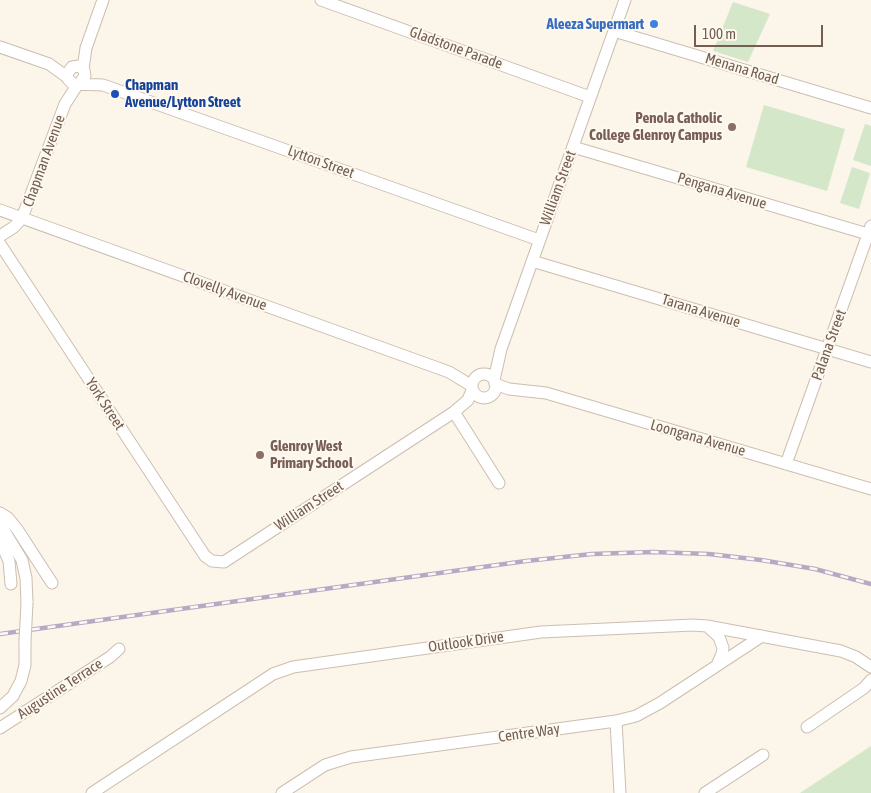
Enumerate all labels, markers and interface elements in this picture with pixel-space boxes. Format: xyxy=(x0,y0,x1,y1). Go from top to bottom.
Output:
place label: Aleeza Supermart xyxy=(547,15,644,33)
scale bar xyxy=(696,15,825,47)
marker: Aleeza Supermart xyxy=(648,18,660,30)
street label: Gladstone Parade xyxy=(407,23,505,73)
text: 100 m xyxy=(702,25,736,42)
street label: Menana Road xyxy=(703,49,781,89)
place label: Chapman Avenue/Lytton Street xyxy=(125,76,241,111)
marker: Chapman Avenue/Lytton Street xyxy=(109,88,121,100)
place label: Penola Catholic College Glenroy Campus xyxy=(589,109,722,144)
street label: Chapman Avenue xyxy=(19,112,69,210)
marker: Penola Catholic College Glenroy Campus xyxy=(726,121,738,133)
street label: Lytton Street xyxy=(285,142,357,182)
street label: William Street xyxy=(536,148,580,228)
street label: Pengana Avenue xyxy=(675,169,769,213)
street label: Clovelly Avenue xyxy=(181,268,269,314)
street label: Tarana Avenue xyxy=(659,290,743,332)
street label: Palana Street xyxy=(808,307,850,383)
street label: York Street xyxy=(81,374,129,434)
street label: Loongana Avenue xyxy=(648,416,748,460)
place label: Glenroy West Primary School xyxy=(270,437,353,472)
marker: Glenroy West Primary School xyxy=(254,449,266,461)
street label: William Street xyxy=(271,477,347,535)
street label: Outlook Drive xyxy=(427,628,505,656)
street label: Augustine Terrace xyxy=(14,655,106,723)
street label: Centre Way xyxy=(497,720,561,746)

